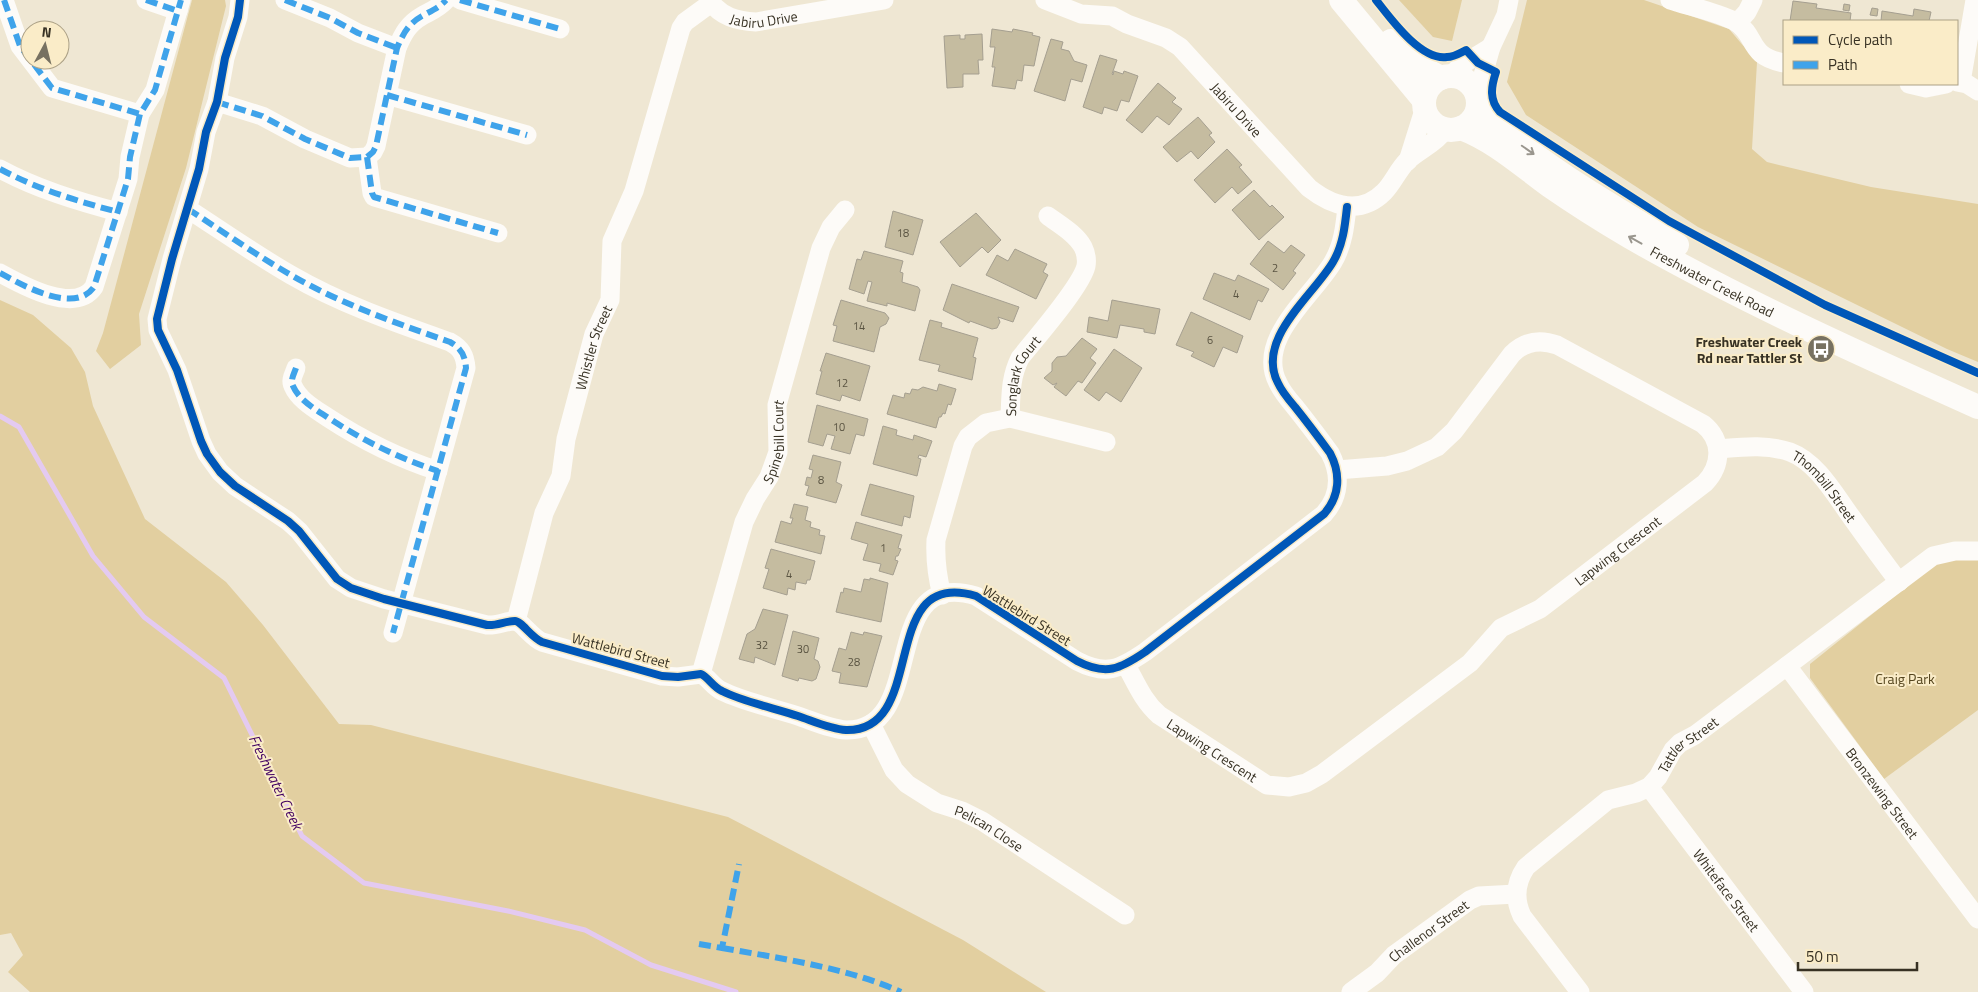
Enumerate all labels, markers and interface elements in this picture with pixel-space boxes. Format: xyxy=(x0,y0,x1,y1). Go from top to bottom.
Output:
street label: Jabiru Drive xyxy=(727,5,799,33)
north arrow xyxy=(20,20,70,70)
legend xyxy=(1783,20,1958,85)
text: N xyxy=(41,21,53,43)
text: Cycle path xyxy=(1828,28,1893,51)
text: Path xyxy=(1828,53,1858,76)
street label: Jabiru Drive xyxy=(1206,77,1267,141)
one-way arrow xyxy=(1521,145,1535,155)
house number: 18 xyxy=(897,225,909,241)
one-way arrow xyxy=(1629,234,1643,244)
street label: Freshwater Creek Road xyxy=(1647,240,1778,322)
house number: 2 xyxy=(1272,260,1278,276)
house number: 4 xyxy=(1233,286,1239,302)
street label: Whistler Street xyxy=(569,301,617,392)
house number: 14 xyxy=(853,318,865,334)
street label: Songlark Court xyxy=(1000,330,1045,417)
place label: Freshwater Creek Rd near Tattler St xyxy=(1695,331,1803,368)
house number: 6 xyxy=(1207,332,1213,348)
bus stop icon: Freshwater Creek Rd near Tattler St xyxy=(1806,334,1836,364)
house number: 12 xyxy=(836,375,848,391)
street label: Spinebill Court xyxy=(757,397,789,488)
house number: 10 xyxy=(833,419,845,435)
street label: Thombill Street xyxy=(1789,444,1862,526)
house number: 8 xyxy=(818,472,824,488)
street label: Lapwing Crescent xyxy=(1569,510,1665,590)
house number: 1 xyxy=(880,540,886,556)
house number: 4 xyxy=(786,566,792,582)
street label: Wattlebird Street xyxy=(979,579,1075,651)
street label: Wattlebird Street xyxy=(569,627,673,673)
house number: 32 xyxy=(756,637,768,653)
house number: 30 xyxy=(797,641,809,657)
house number: 28 xyxy=(848,654,860,670)
park label: Craig Park xyxy=(1875,668,1935,689)
street label: Tattler Street xyxy=(1652,711,1722,776)
street label: Lapwing Crescent xyxy=(1163,713,1262,787)
water label: Freshwater Creek xyxy=(243,731,310,835)
street label: Bronzewing Street xyxy=(1841,743,1924,843)
street label: Pelican Close xyxy=(952,799,1028,856)
street label: Whiteface Street xyxy=(1689,844,1765,936)
street label: Challenor Street xyxy=(1383,894,1473,966)
scale bar xyxy=(1798,940,1917,972)
text: 50 m xyxy=(1806,945,1839,968)

